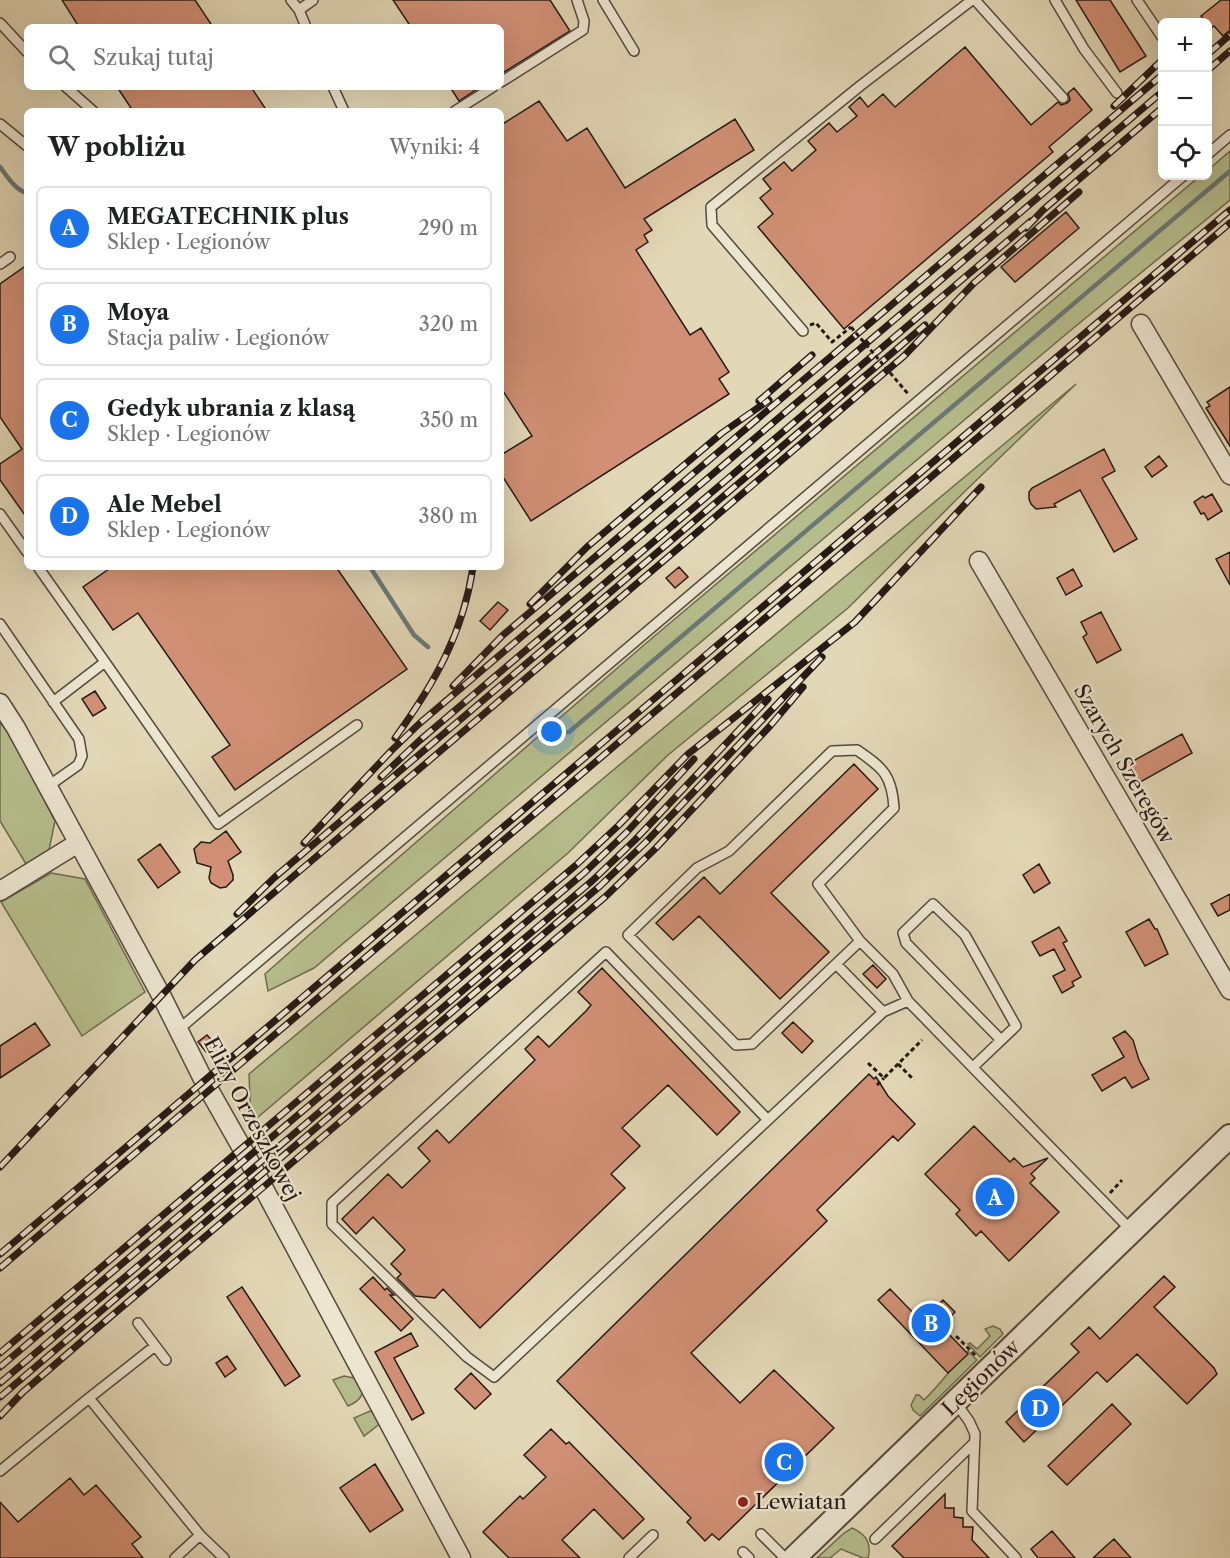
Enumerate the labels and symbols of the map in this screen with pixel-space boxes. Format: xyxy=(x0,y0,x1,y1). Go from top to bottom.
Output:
street label: Szarych Szeregów xyxy=(1069,680,1181,848)
your location xyxy=(537,717,566,746)
street label: Elizy Orzeszkowej xyxy=(199,1033,306,1205)
pin: A xyxy=(976,1174,1014,1220)
pin: B xyxy=(912,1300,950,1346)
street label: Legionów xyxy=(936,1334,1025,1421)
pin: D xyxy=(1020,1386,1060,1430)
pin: C xyxy=(764,1440,804,1484)
place label: Lewiatan xyxy=(755,1489,847,1514)
marker: Lewiatan xyxy=(736,1495,750,1509)

